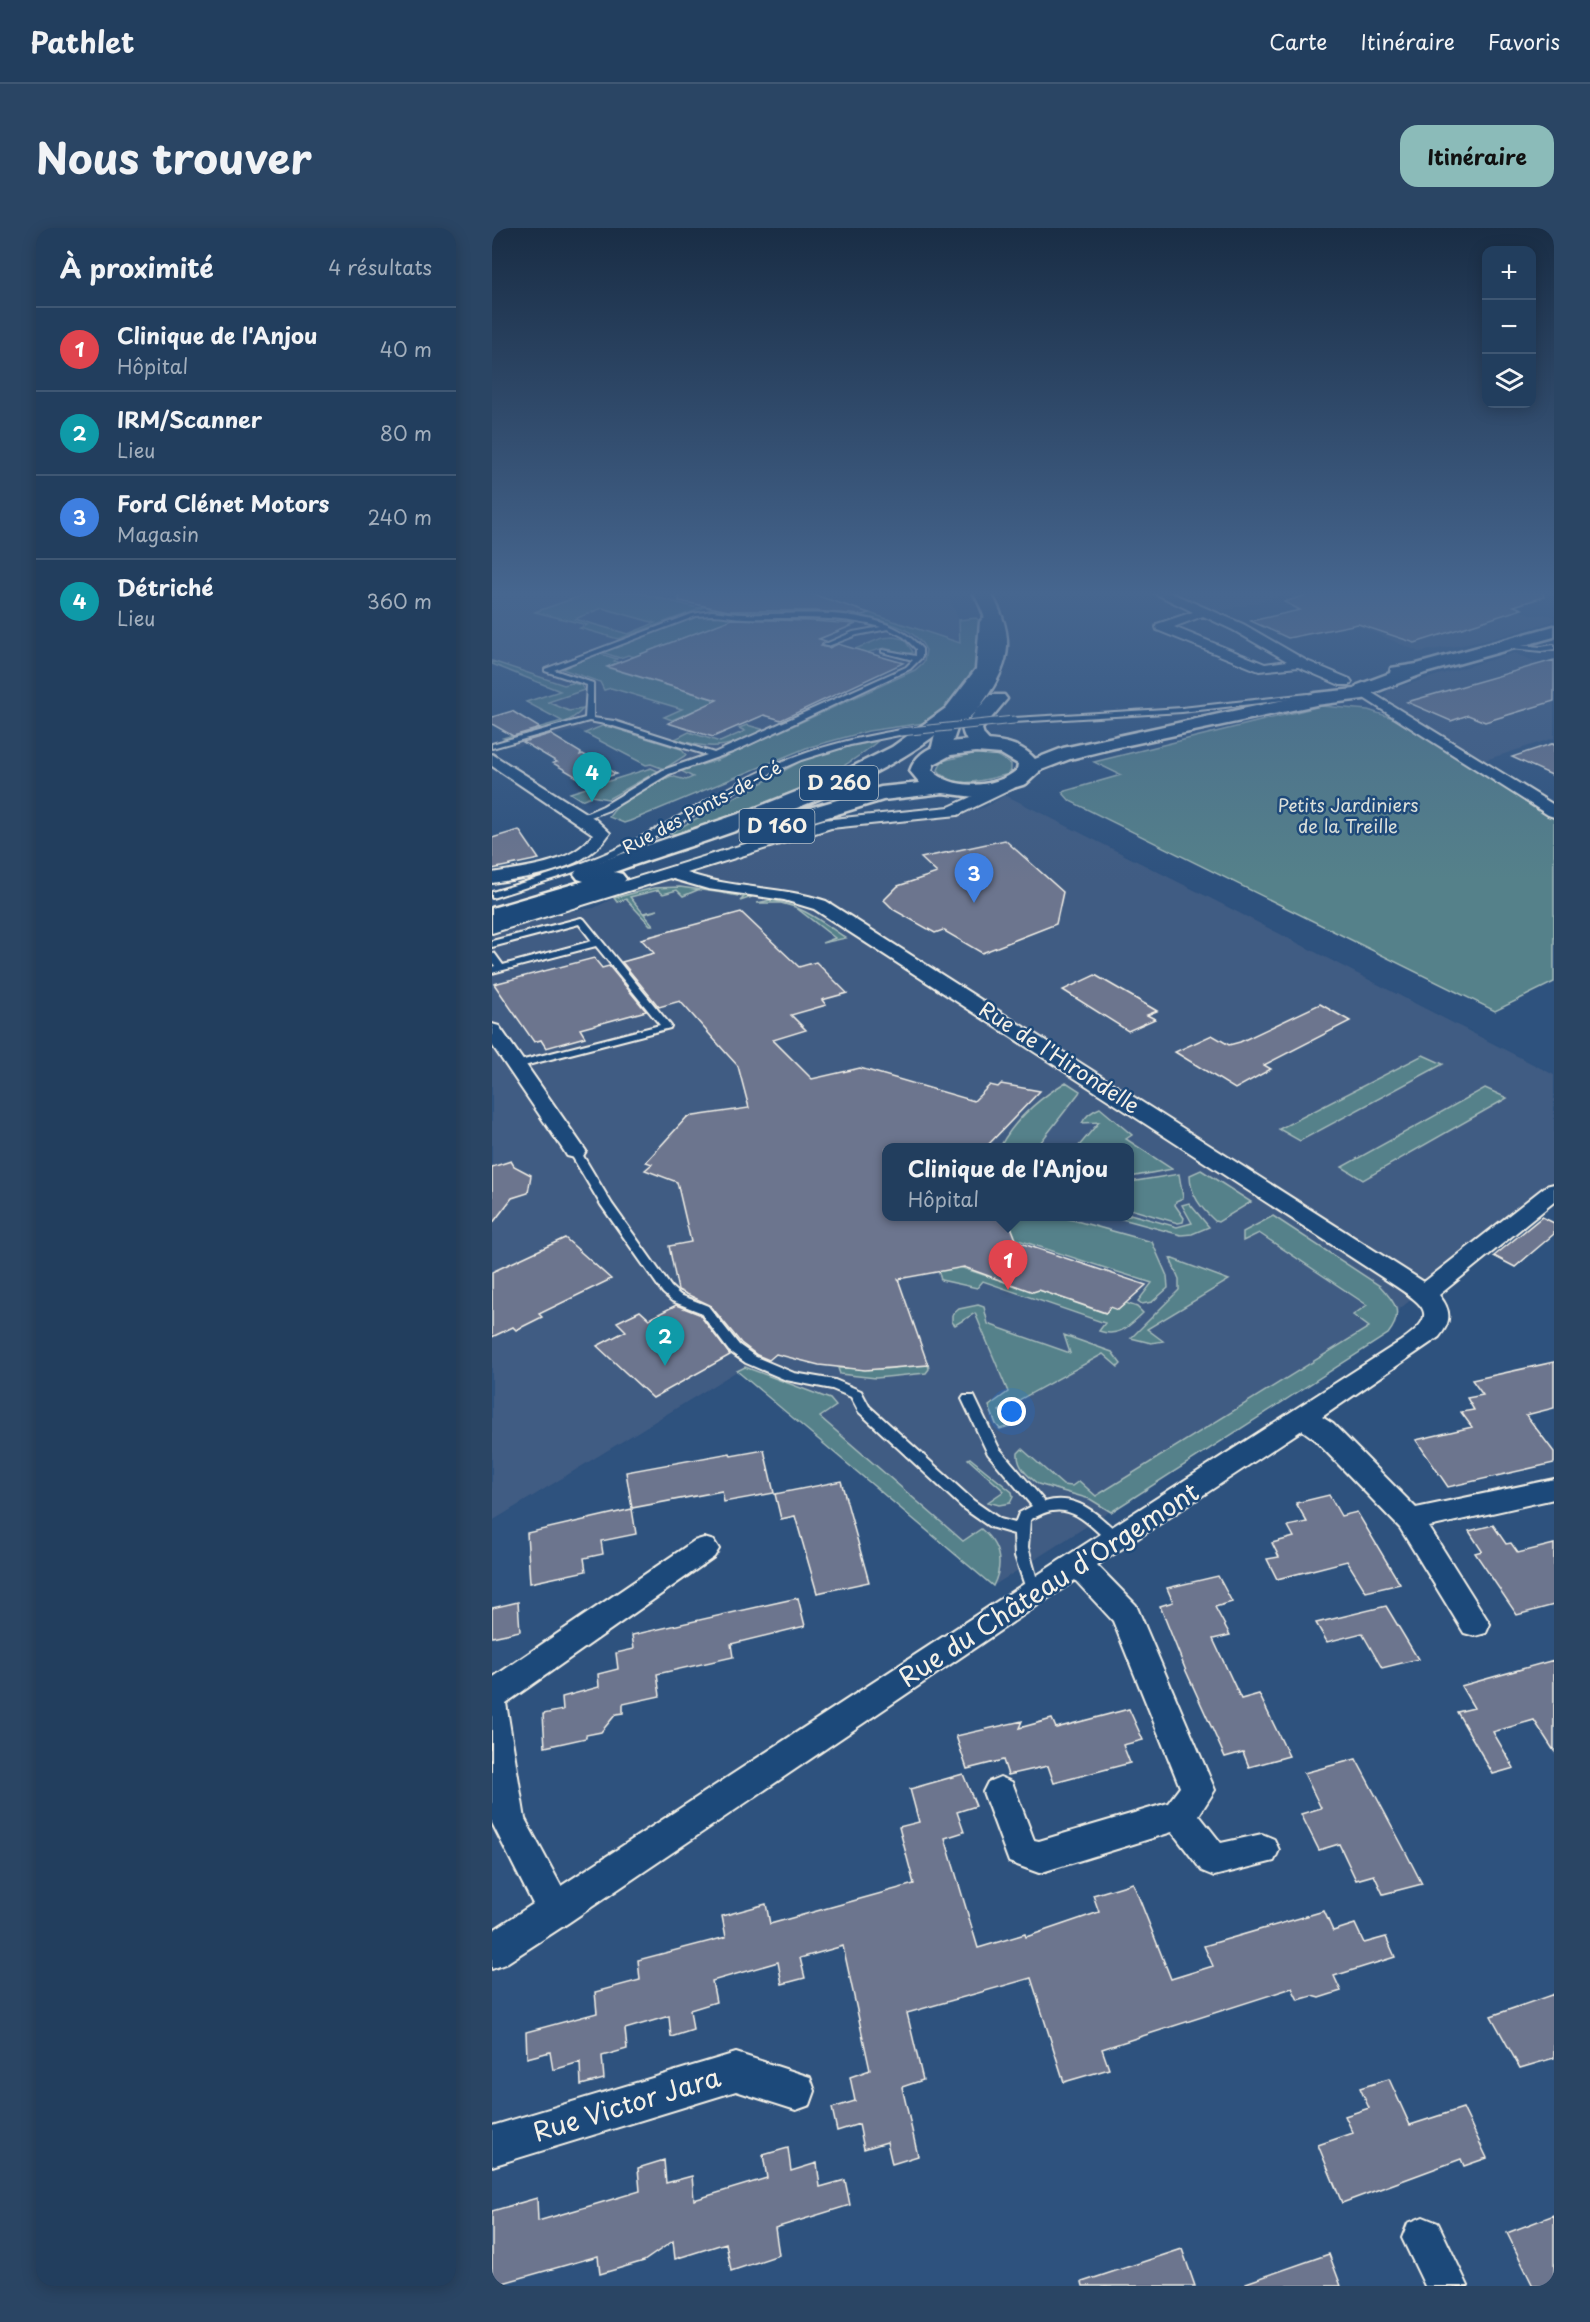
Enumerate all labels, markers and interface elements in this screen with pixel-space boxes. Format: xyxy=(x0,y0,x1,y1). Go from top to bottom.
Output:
text: Pathlet xyxy=(30,20,134,63)
text: Carte xyxy=(1269,25,1328,57)
text: Itinéraire xyxy=(1361,25,1455,57)
text: Favoris xyxy=(1488,25,1560,57)
text: Nous trouver xyxy=(36,125,312,188)
button: Itinéraire xyxy=(1400,125,1554,187)
map controls xyxy=(1482,246,1536,408)
button: + xyxy=(1482,246,1536,300)
text: À proximité xyxy=(60,248,214,287)
text: 4 résultats xyxy=(328,252,432,282)
button: − xyxy=(1482,300,1536,354)
text: Clinique de l'Anjou xyxy=(117,318,318,351)
text: 1 xyxy=(75,334,84,364)
text: 40 m xyxy=(380,334,432,364)
text: Hôpital xyxy=(117,351,188,381)
button: layers xyxy=(1482,354,1536,408)
text: IRM/Scanner xyxy=(117,402,262,435)
text: 2 xyxy=(72,418,87,448)
text: 80 m xyxy=(380,418,432,448)
text: Lieu xyxy=(117,435,155,465)
text: Ford Clénet Motors xyxy=(117,486,329,519)
text: 3 xyxy=(73,502,86,532)
text: 240 m xyxy=(367,502,432,532)
text: Magasin xyxy=(117,519,199,549)
text: Détriché xyxy=(117,570,214,603)
text: 4 xyxy=(73,586,86,616)
text: 360 m xyxy=(366,586,432,616)
text: Lieu xyxy=(117,603,155,633)
pin: 4 xyxy=(572,752,612,802)
street label: Rue des Ponts-de-Cé xyxy=(617,753,786,860)
road number: D 260 xyxy=(800,766,878,800)
park label: Petits Jardiniers de la Treille xyxy=(1278,791,1418,839)
road number: D 160 xyxy=(740,809,814,843)
pin: 3 xyxy=(954,854,994,903)
street label: Rue de l'Hirondelle xyxy=(974,992,1147,1120)
popup xyxy=(882,1143,1134,1221)
text: Clinique de l'Anjou xyxy=(908,1151,1108,1184)
text: Hôpital xyxy=(908,1184,979,1214)
pin: 1 xyxy=(988,1240,1028,1290)
pin: 2 xyxy=(646,1316,684,1366)
your location xyxy=(997,1397,1026,1426)
street label: Rue du Château d'Orgemont xyxy=(890,1472,1206,1696)
street label: Rue Victor Jara xyxy=(528,2056,726,2151)

